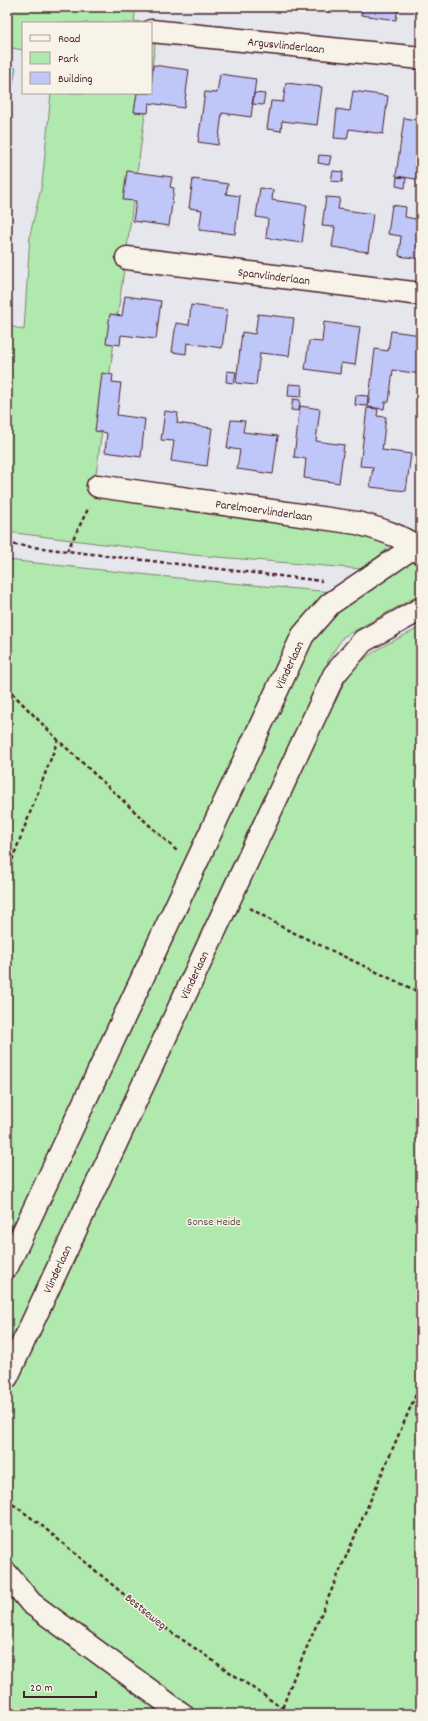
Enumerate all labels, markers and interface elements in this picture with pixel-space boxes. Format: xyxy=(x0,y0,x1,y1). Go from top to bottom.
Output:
legend xyxy=(22,22,152,94)
text: Road xyxy=(58,31,80,48)
street label: Argusvlinderlaan xyxy=(247,34,326,59)
text: Park xyxy=(58,51,79,68)
text: Building xyxy=(58,71,93,88)
street label: Spanvlinderlaan xyxy=(237,265,311,290)
street label: Parelmoervlinderlaan xyxy=(214,496,314,527)
street label: Vlinderlaan xyxy=(272,638,309,693)
street label: Vlinderlaan xyxy=(177,948,214,1003)
park label: Sonse Heide xyxy=(187,1214,241,1231)
street label: Vlinderlaan xyxy=(40,1242,77,1297)
street label: Bestseweg xyxy=(121,1590,169,1634)
scale bar xyxy=(24,1673,96,1699)
text: 20 m xyxy=(30,1680,53,1697)

